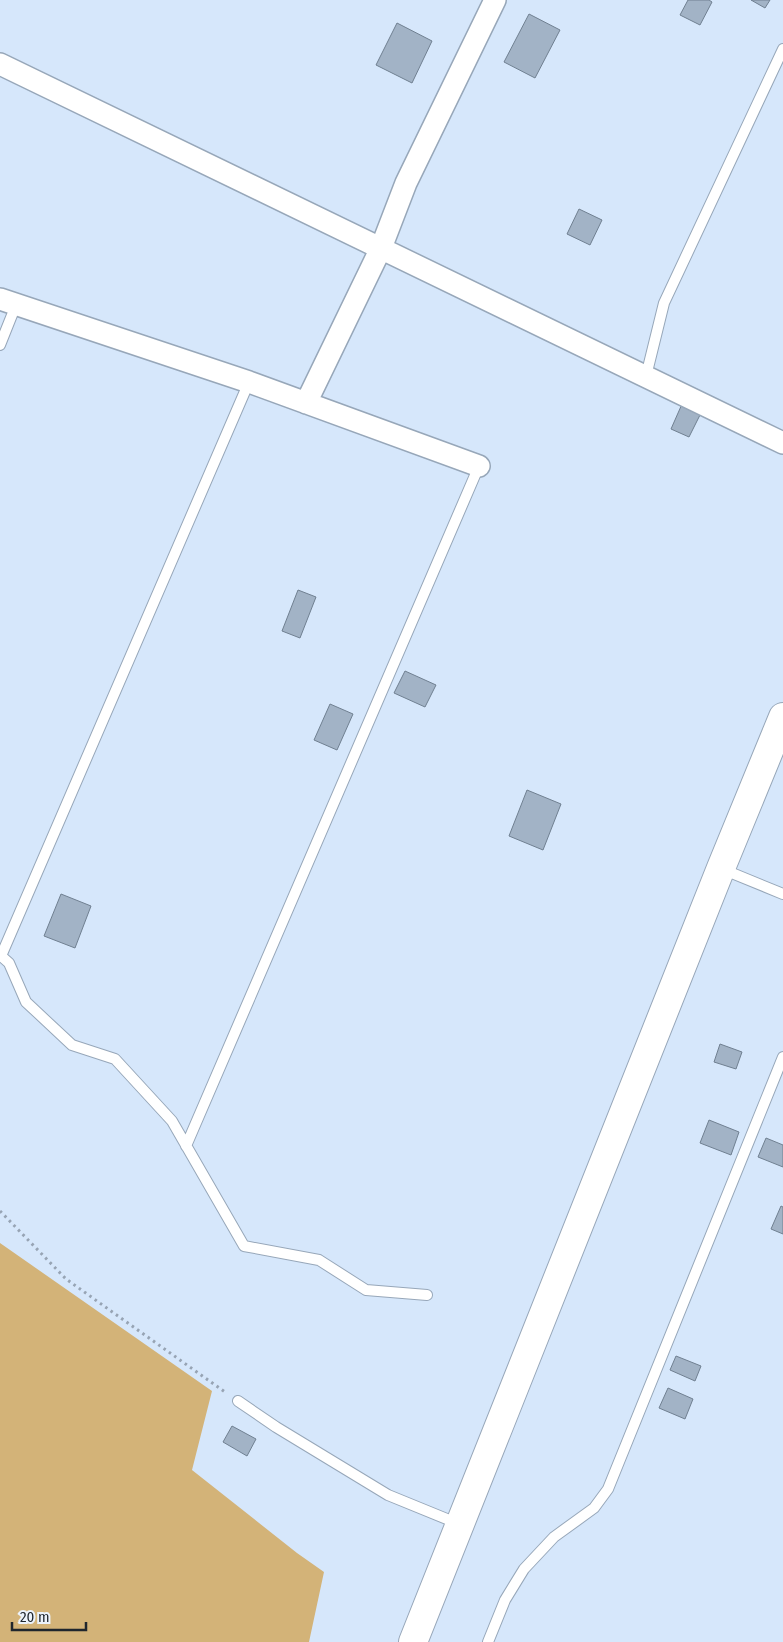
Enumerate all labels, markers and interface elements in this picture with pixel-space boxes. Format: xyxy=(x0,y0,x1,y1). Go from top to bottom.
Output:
scale bar xyxy=(12,1600,86,1632)
text: 20 m xyxy=(20,1608,50,1626)

